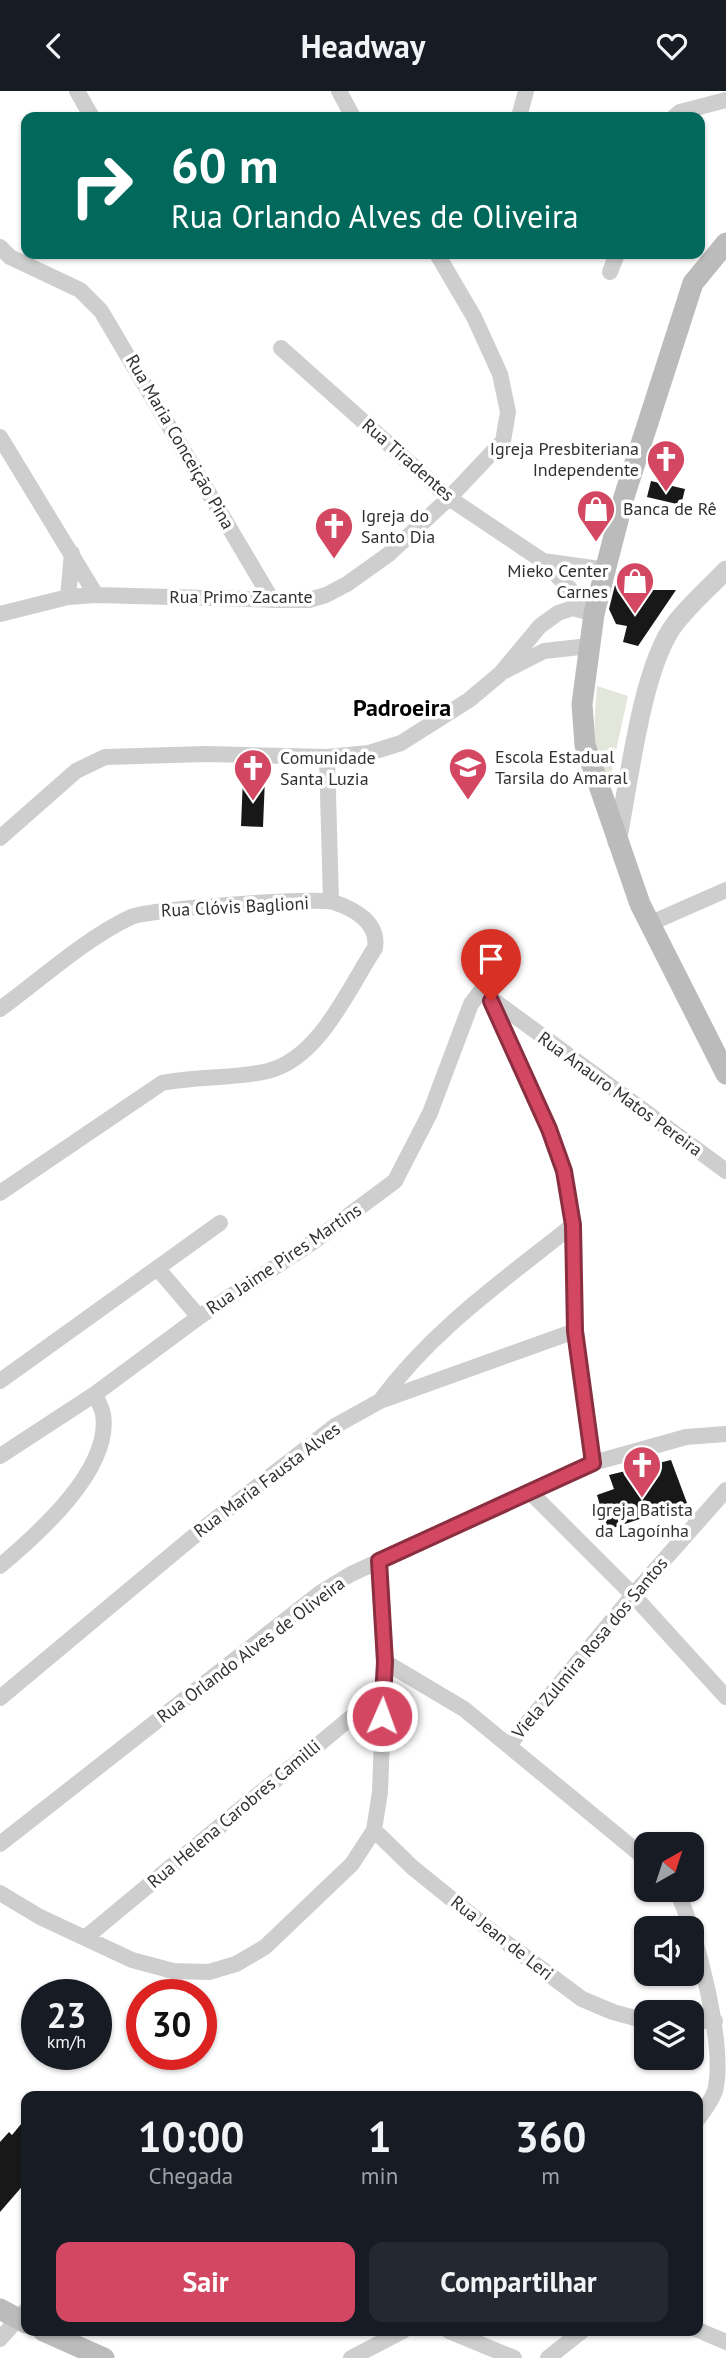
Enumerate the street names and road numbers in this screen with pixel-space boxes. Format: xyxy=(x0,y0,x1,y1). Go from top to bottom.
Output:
street label: Rua Maria Conceição Pina xyxy=(121,350,240,533)
street label: Rua Tiradentes xyxy=(358,413,459,506)
street label: Rua Primo Zacante xyxy=(169,585,313,608)
street label: Rua Clóvis Baglioni xyxy=(160,891,310,922)
street label: Rua Anauro Matos Pereira xyxy=(534,1026,707,1161)
street label: Rua Jaime Pires Martins xyxy=(202,1198,366,1319)
street label: Rua Maria Fausta Alves xyxy=(189,1417,345,1542)
street label: Viela Zulmira Rosa dos Santos xyxy=(506,1552,672,1744)
street label: Rua Orlando Alves de Oliveira xyxy=(152,1571,349,1728)
street label: Rua Helena Carobres Camilli xyxy=(142,1734,325,1893)
street label: Rua Jean de Leri xyxy=(446,1890,558,1985)

